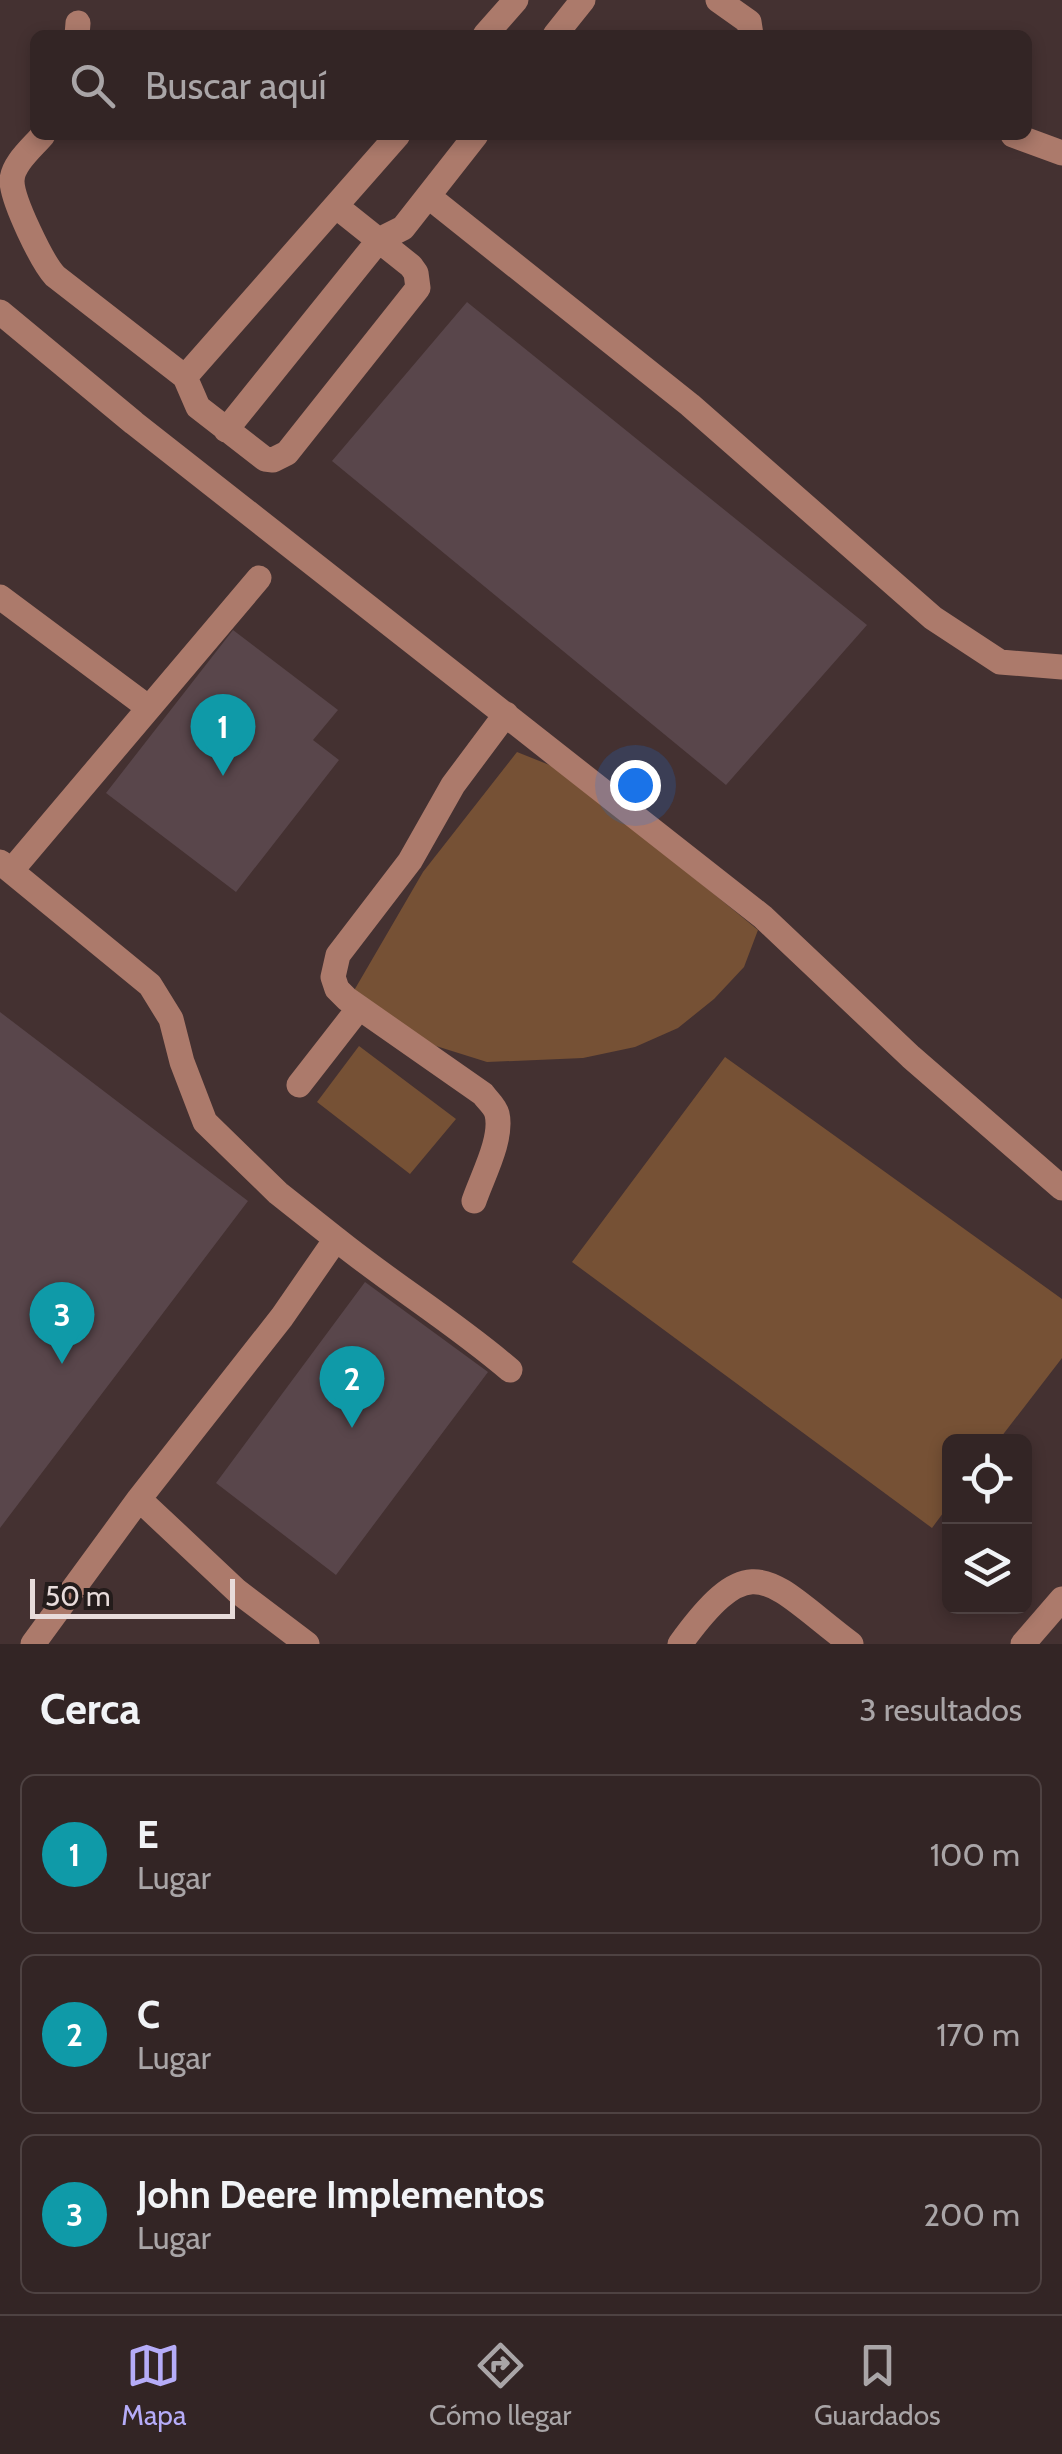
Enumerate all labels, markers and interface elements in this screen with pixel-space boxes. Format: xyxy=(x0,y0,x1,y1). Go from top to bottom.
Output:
search box xyxy=(30,30,1032,140)
icon: search xyxy=(65,58,120,113)
text: Buscar aquí xyxy=(145,62,327,109)
pin: 1 xyxy=(190,694,256,776)
your location xyxy=(610,760,661,811)
pin: 3 xyxy=(30,1282,94,1364)
pin: 2 xyxy=(320,1346,384,1428)
map controls xyxy=(942,1434,1032,1614)
button: locate xyxy=(942,1434,1032,1524)
button: layers xyxy=(942,1524,1032,1614)
scale bar xyxy=(30,1574,235,1618)
text: 50 m xyxy=(45,1579,111,1613)
text: Cerca xyxy=(40,1683,140,1735)
text: 3 resultados xyxy=(859,1690,1022,1729)
text: E xyxy=(137,1811,159,1858)
text: 1 xyxy=(69,1835,80,1874)
text: 100 m xyxy=(930,1835,1020,1874)
text: Lugar xyxy=(137,1858,211,1897)
text: C xyxy=(137,1991,160,2038)
text: 2 xyxy=(66,2015,83,2054)
text: 170 m xyxy=(936,2015,1020,2054)
text: Lugar xyxy=(137,2038,211,2077)
text: John Deere Implementos xyxy=(137,2171,545,2218)
text: 3 xyxy=(66,2195,83,2234)
text: 200 m xyxy=(923,2195,1020,2234)
text: Lugar xyxy=(137,2218,211,2257)
tab: Mapa xyxy=(121,2338,186,2432)
tab: Cómo llegar xyxy=(429,2338,571,2432)
tab: Guardados xyxy=(814,2338,941,2432)

